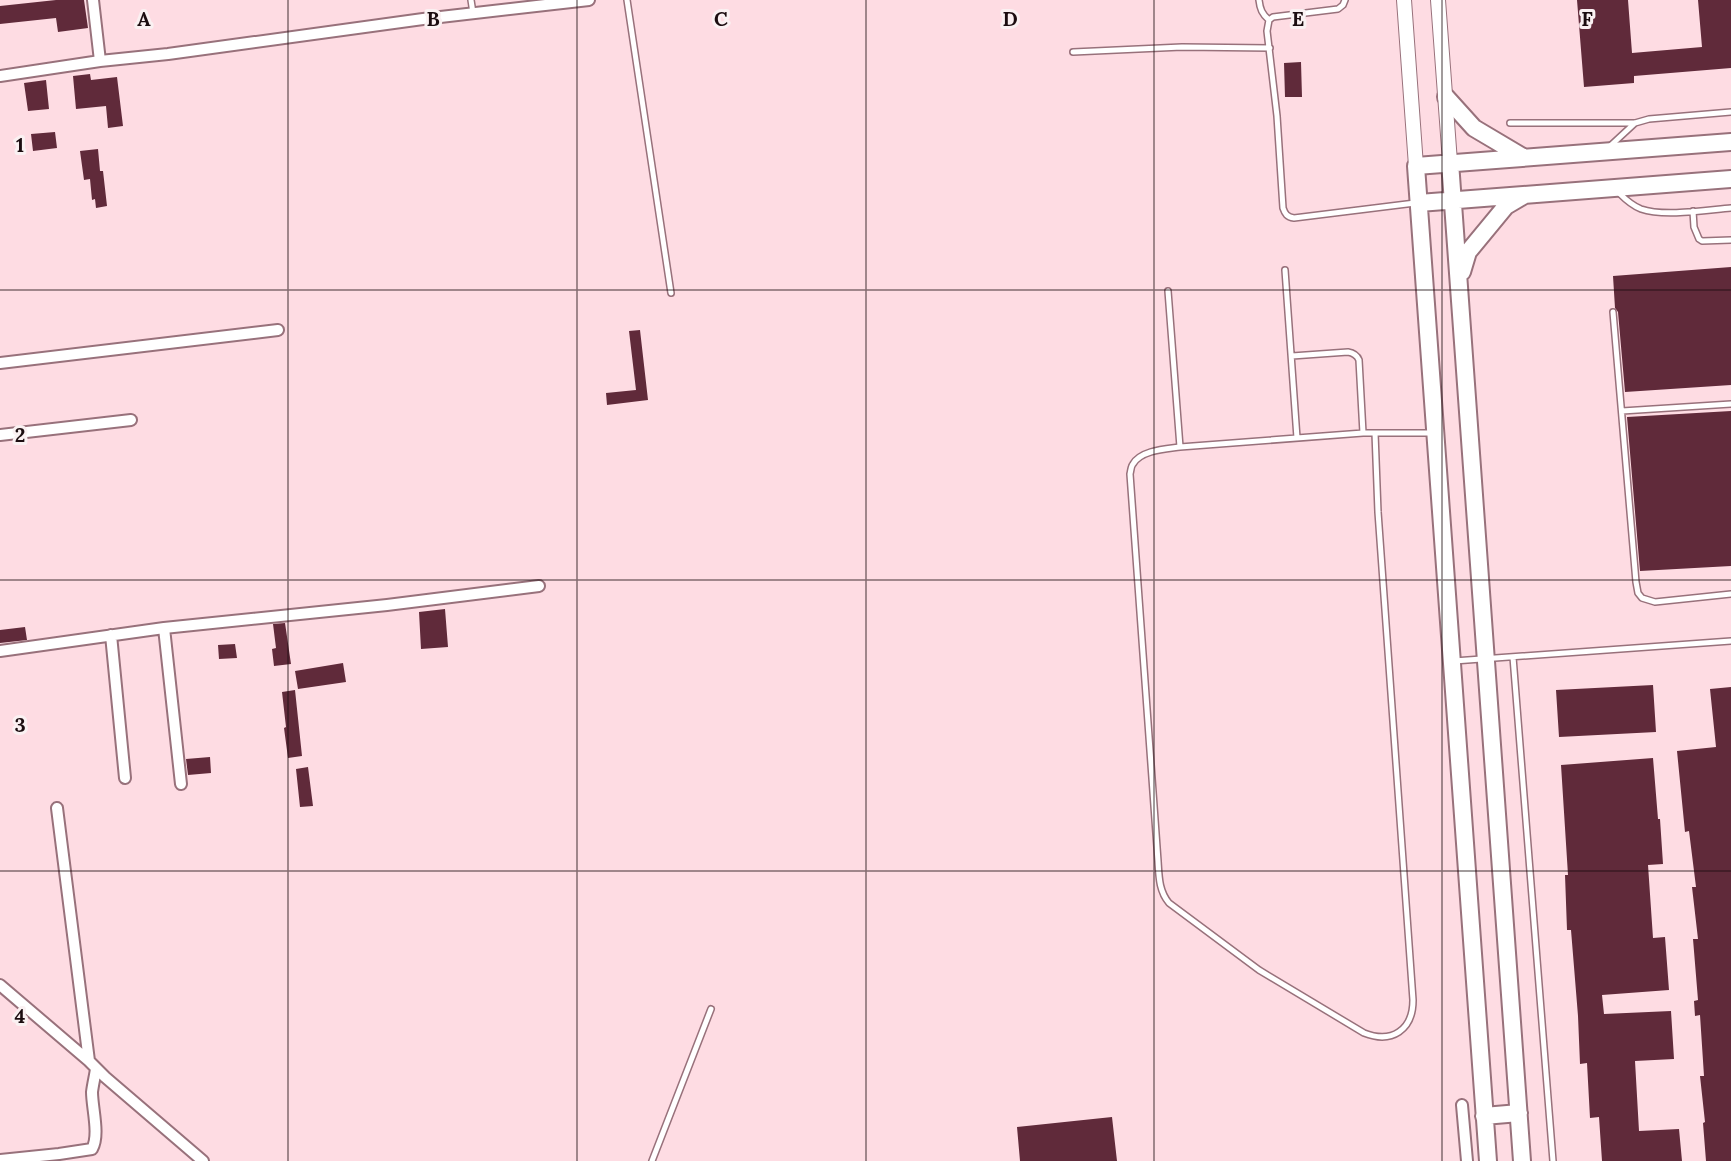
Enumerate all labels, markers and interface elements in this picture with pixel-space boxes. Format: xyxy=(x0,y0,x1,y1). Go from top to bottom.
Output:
text: A xyxy=(137,6,151,31)
text: B xyxy=(426,6,440,31)
text: C xyxy=(714,6,728,31)
text: D xyxy=(1002,6,1018,31)
text: E xyxy=(1292,6,1304,31)
text: F xyxy=(1581,6,1593,31)
text: 1 xyxy=(16,132,24,157)
text: 2 xyxy=(15,422,25,447)
text: 3 xyxy=(14,712,26,737)
text: 4 xyxy=(15,1003,26,1028)

